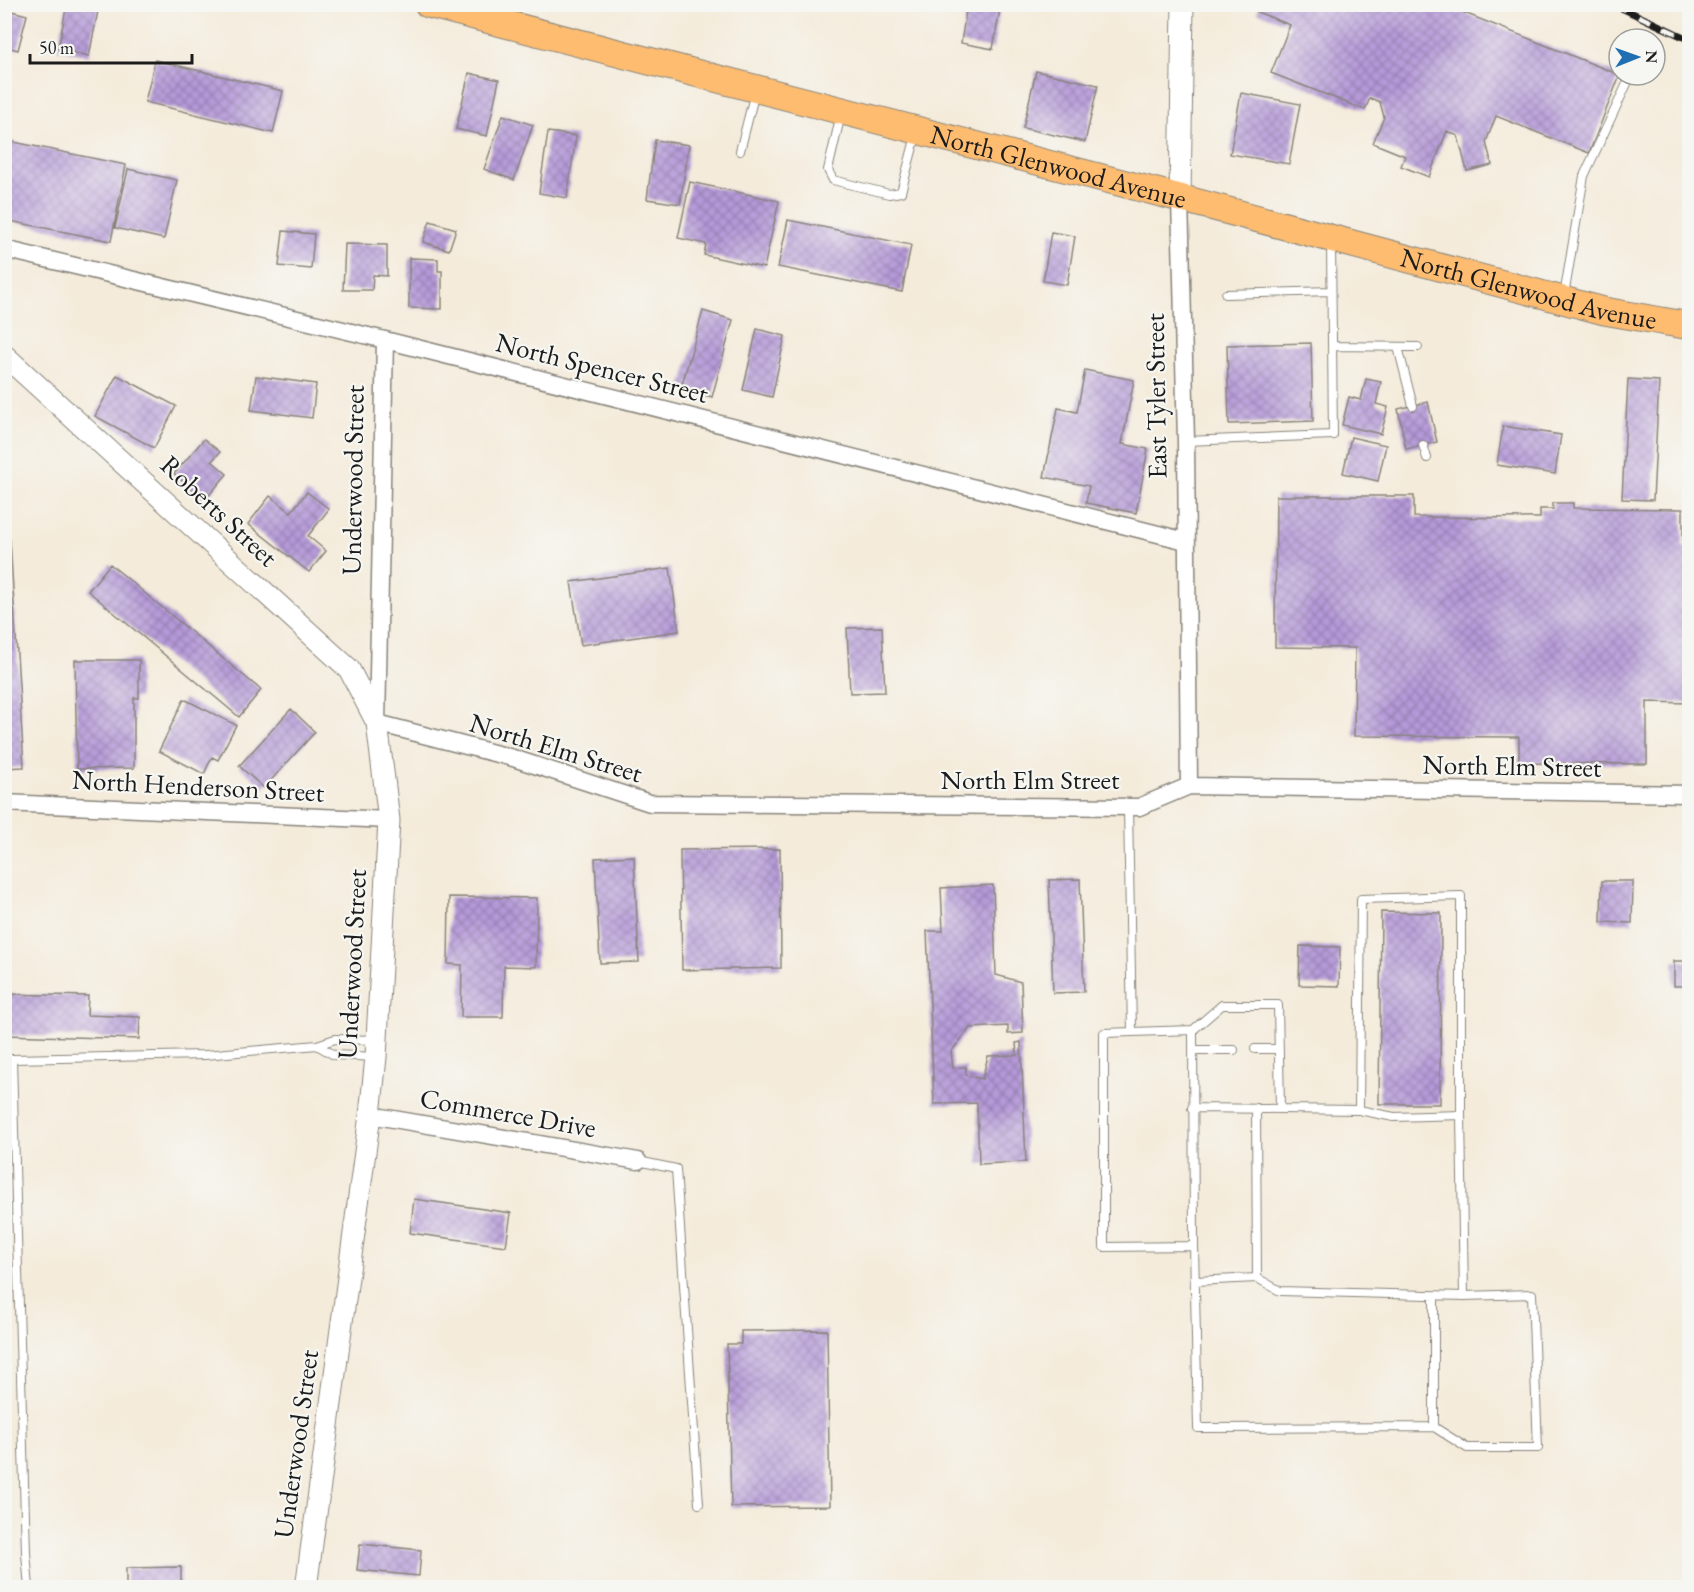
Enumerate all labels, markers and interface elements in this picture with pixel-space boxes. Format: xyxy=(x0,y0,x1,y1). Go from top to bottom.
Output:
scale bar xyxy=(30,27,192,65)
north arrow xyxy=(1607,27,1667,87)
text: 50 m xyxy=(39,36,74,59)
text: N xyxy=(1641,50,1662,63)
street label: North Glenwood Avenue xyxy=(927,116,1190,216)
street label: North Glenwood Avenue xyxy=(1397,240,1659,337)
street label: East Tyler Street xyxy=(1137,312,1174,479)
street label: North Spencer Street xyxy=(492,324,712,411)
street label: Underwood Street xyxy=(333,384,372,575)
street label: Roberts Street xyxy=(153,447,286,574)
street label: North Elm Street xyxy=(465,705,647,791)
street label: North Elm Street xyxy=(1422,746,1602,785)
street label: North Henderson Street xyxy=(71,761,326,810)
street label: North Elm Street xyxy=(941,762,1120,797)
street label: Underwood Street xyxy=(329,868,374,1060)
street label: Commerce Drive xyxy=(417,1080,599,1145)
street label: Underwood Street xyxy=(265,1347,326,1541)

